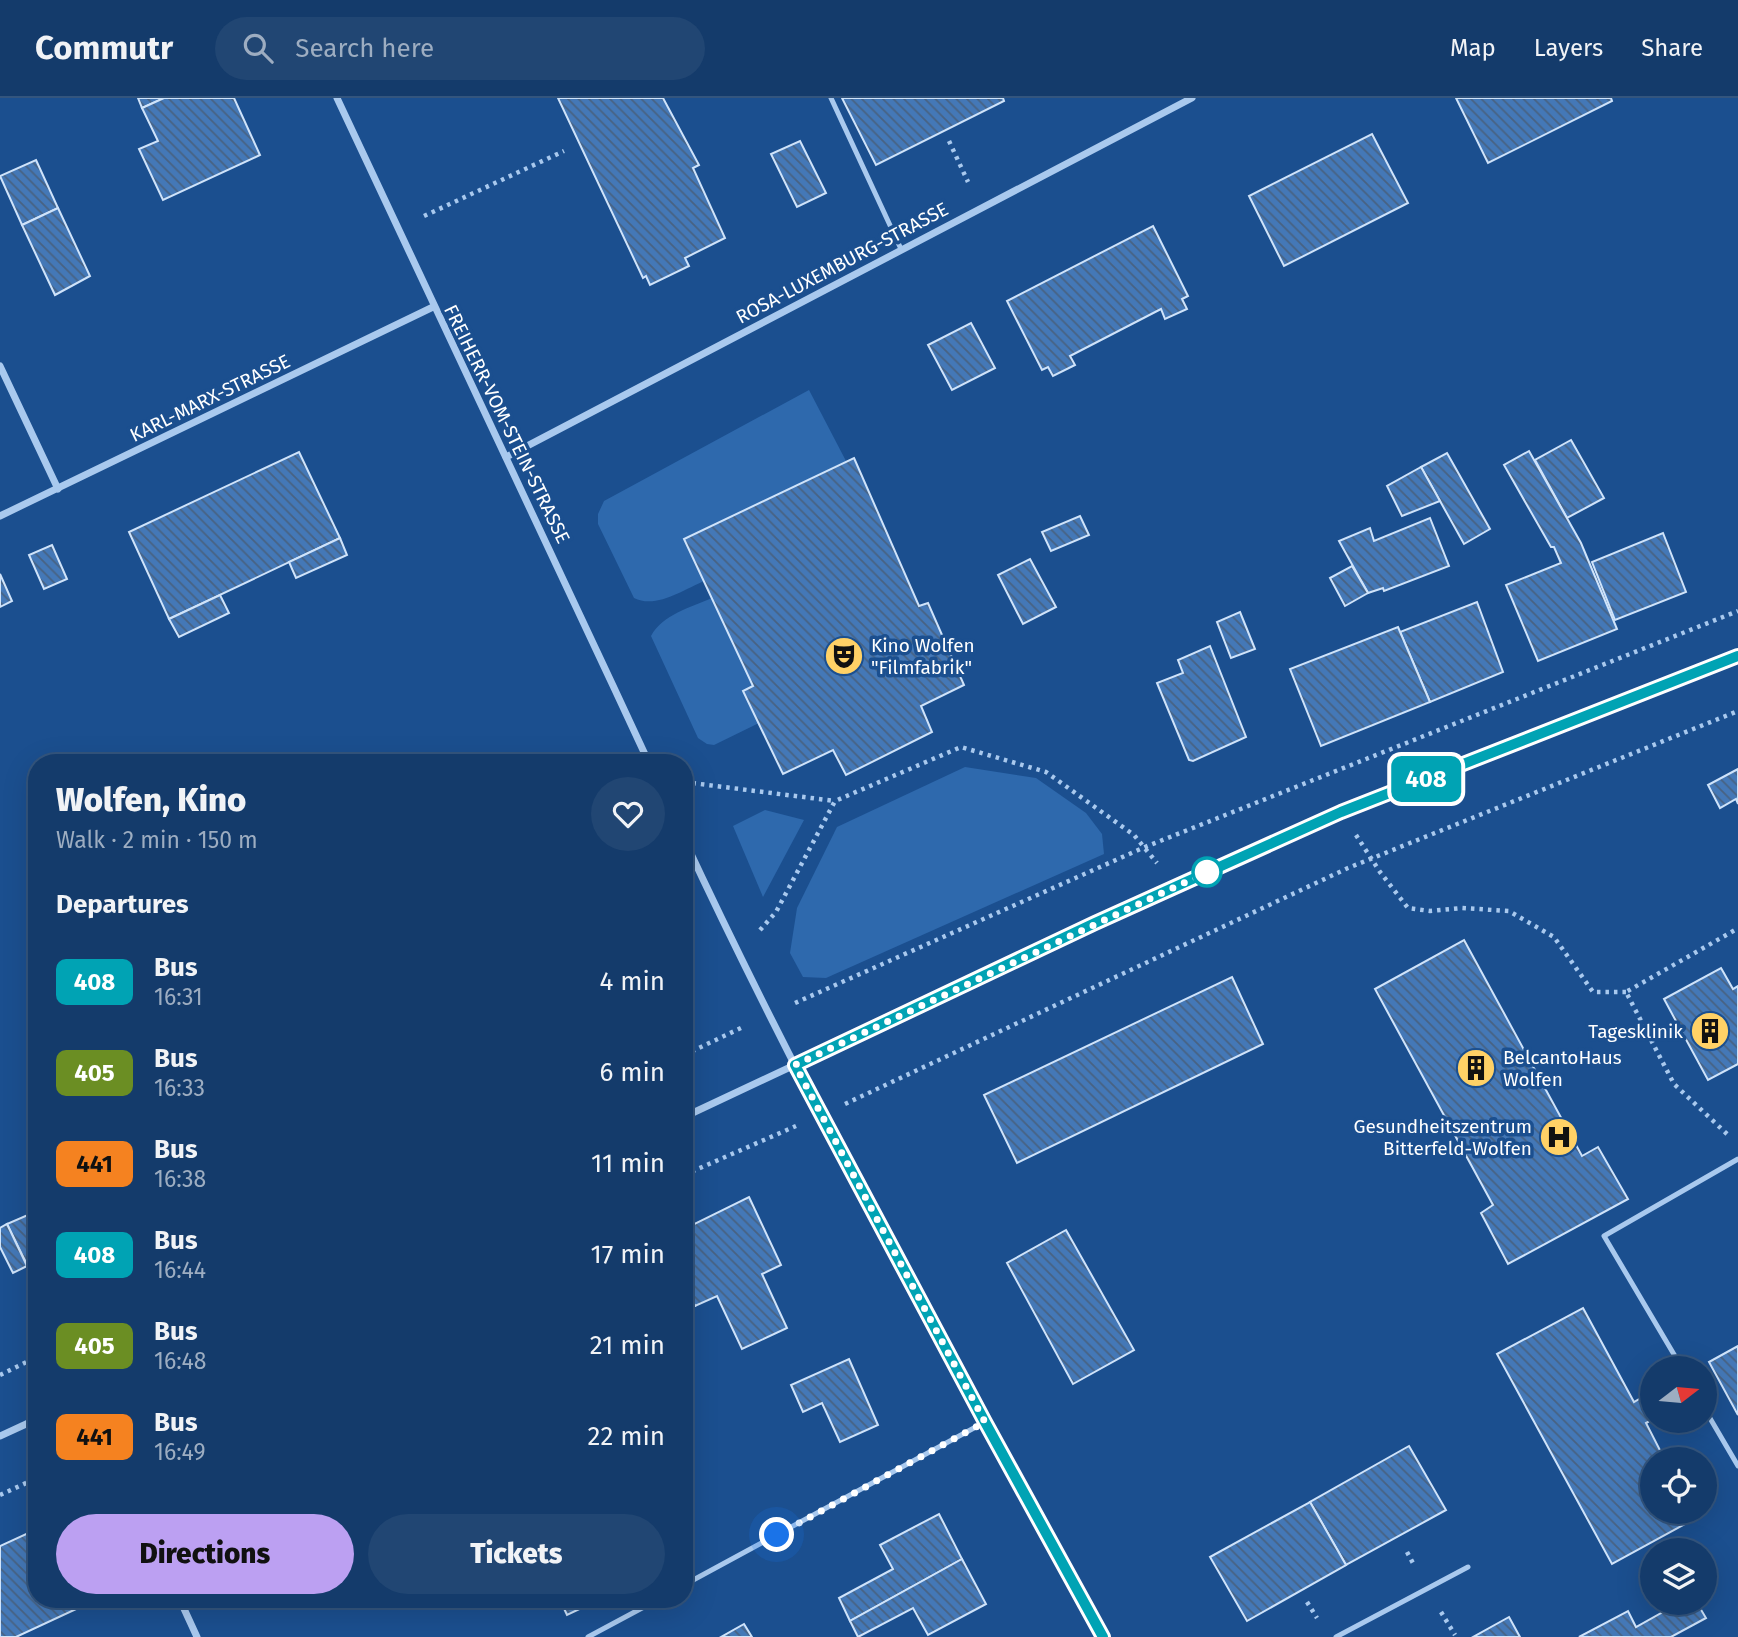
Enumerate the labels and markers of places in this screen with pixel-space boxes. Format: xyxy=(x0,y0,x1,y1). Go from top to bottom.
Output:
place label: Kino Wolfen "Filmfabrik" xyxy=(871,634,975,679)
theatre icon: Kino Wolfen "Filmfabrik" xyxy=(823,635,865,677)
unlabelled marker xyxy=(1192,857,1222,887)
building icon: Tagesklinik xyxy=(1689,1010,1731,1052)
place label: Tagesklinik xyxy=(1588,1020,1683,1043)
place label: BelcantoHaus Wolfen xyxy=(1503,1046,1622,1091)
building icon: BelcantoHaus Wolfen xyxy=(1455,1047,1497,1089)
place label: Gesundheitszentrum Bitterfeld-Wolfen xyxy=(1353,1115,1532,1160)
hospital icon: Gesundheitszentrum Bitterfeld-Wolfen xyxy=(1538,1116,1580,1158)

